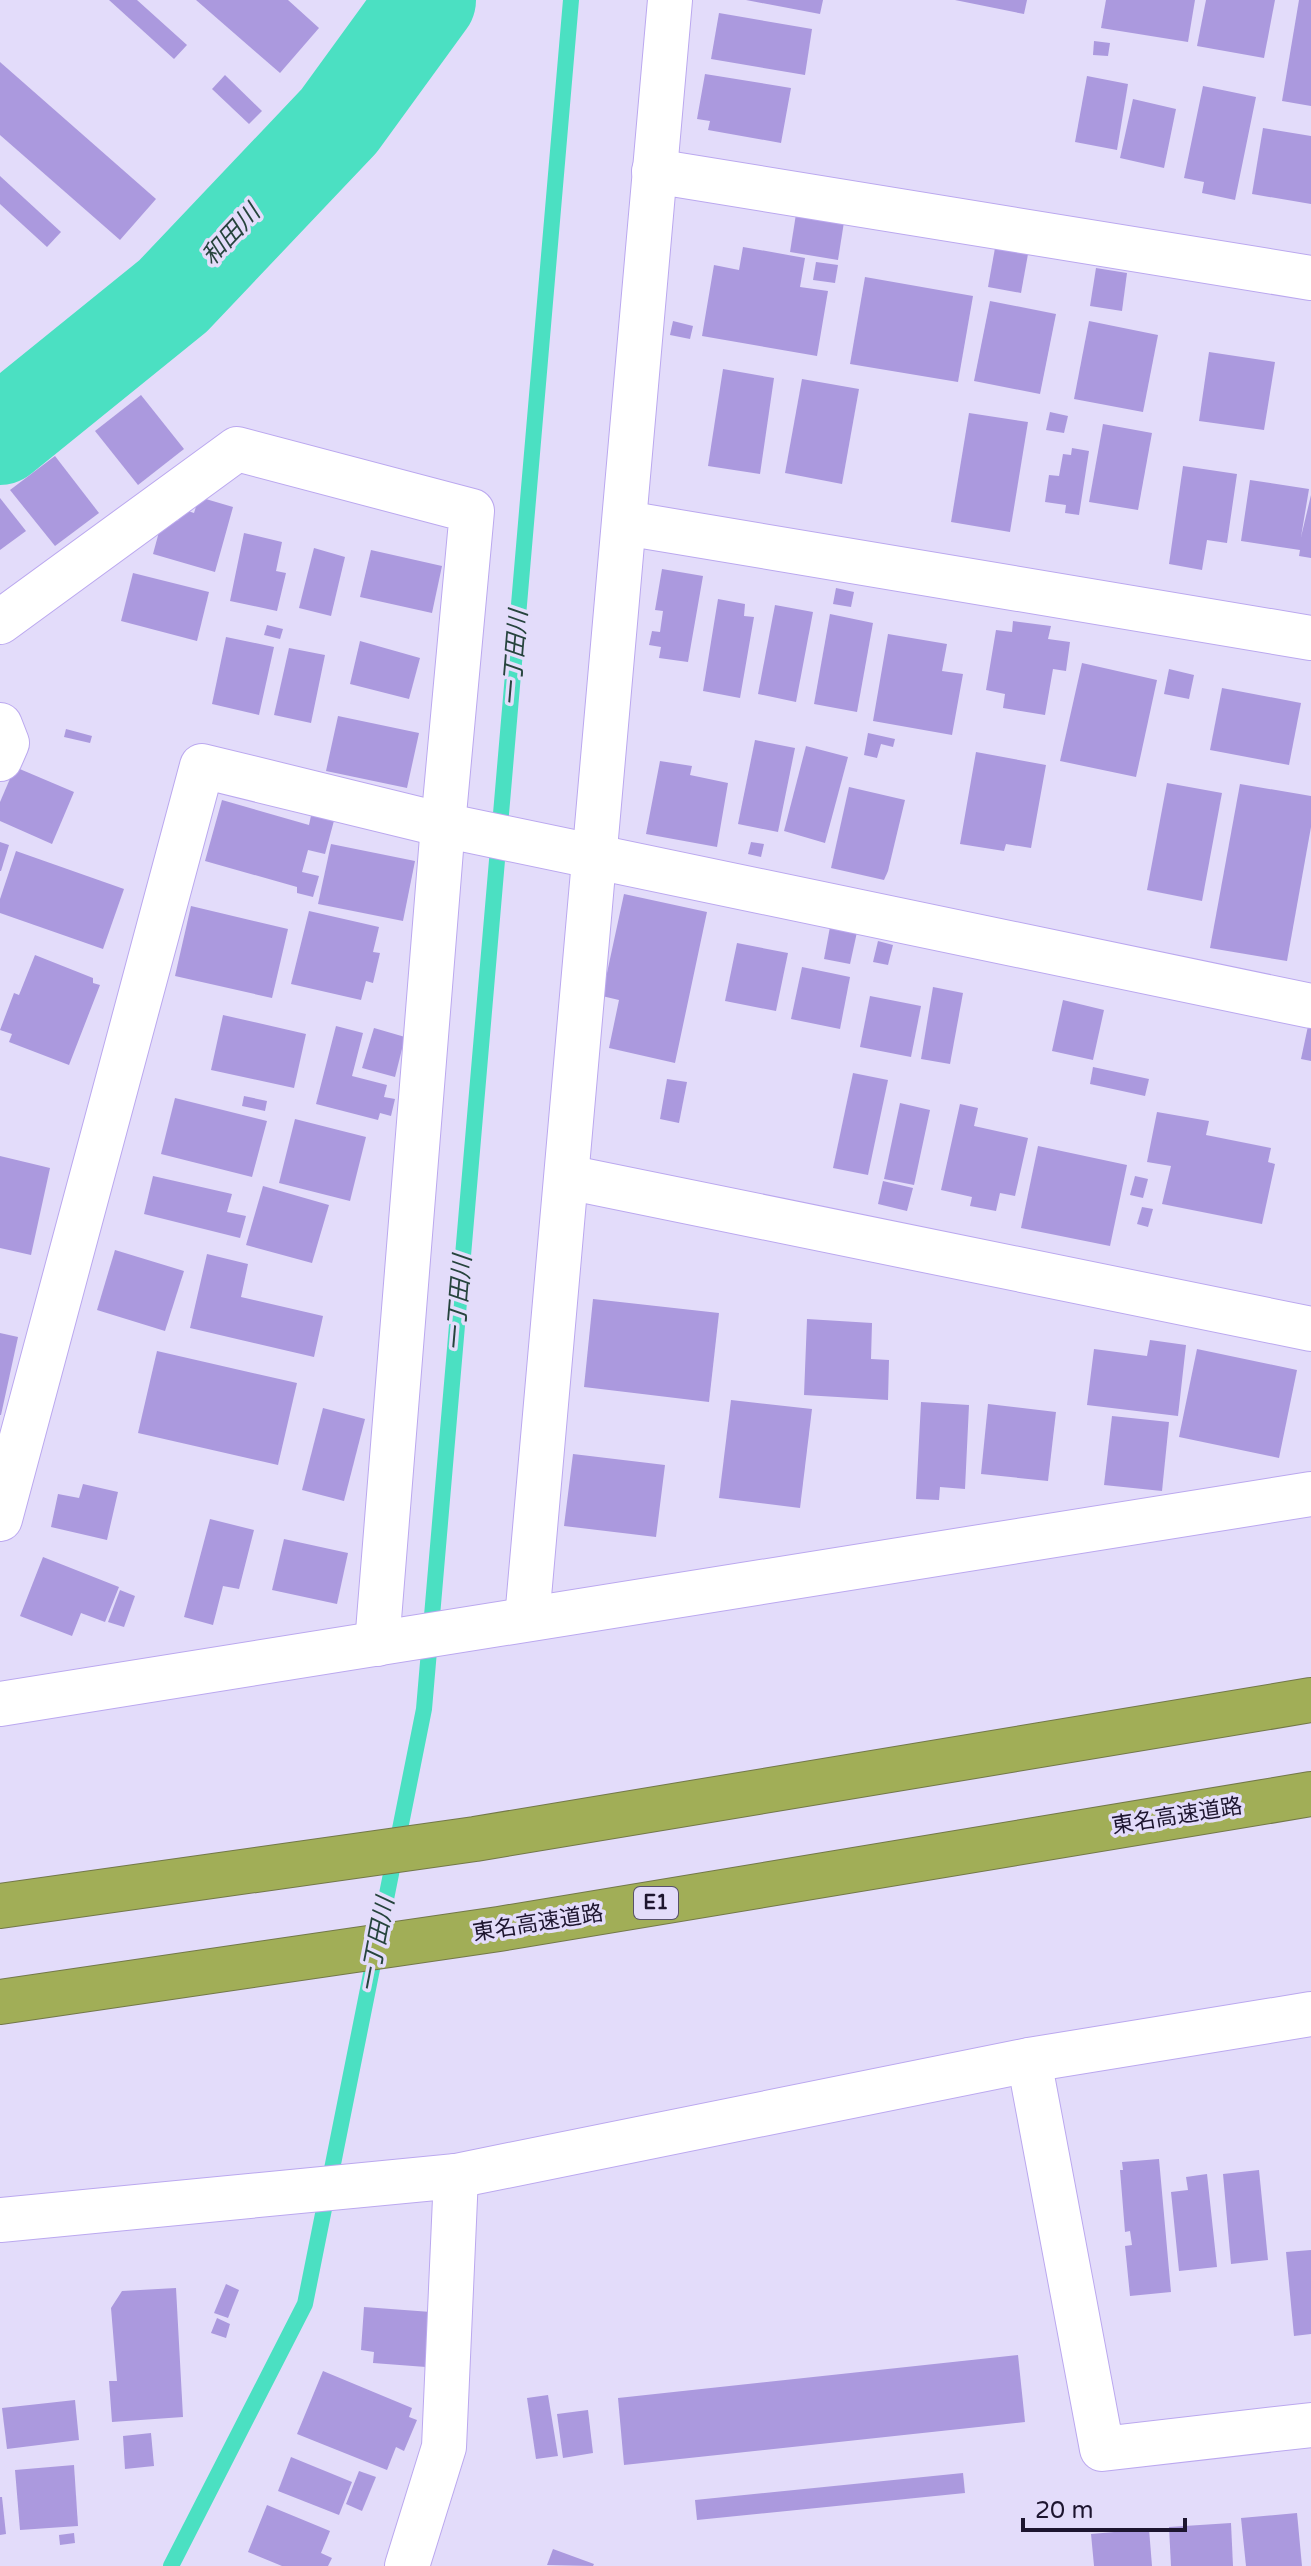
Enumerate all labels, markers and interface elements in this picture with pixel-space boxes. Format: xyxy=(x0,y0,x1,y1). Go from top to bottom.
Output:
water label: 和田川 xyxy=(196,197,268,271)
water label: 一丁田川 xyxy=(496,606,534,707)
water label: 一丁田川 xyxy=(440,1251,478,1352)
street label: 東名高速道路 xyxy=(1110,1793,1244,1839)
road number: E1 xyxy=(634,1887,678,1919)
water label: 一丁田川 xyxy=(354,1892,401,1995)
street label: 東名高速道路 xyxy=(471,1900,605,1946)
scale bar xyxy=(1023,2482,1185,2532)
text: 20 m xyxy=(1035,2496,1093,2525)

